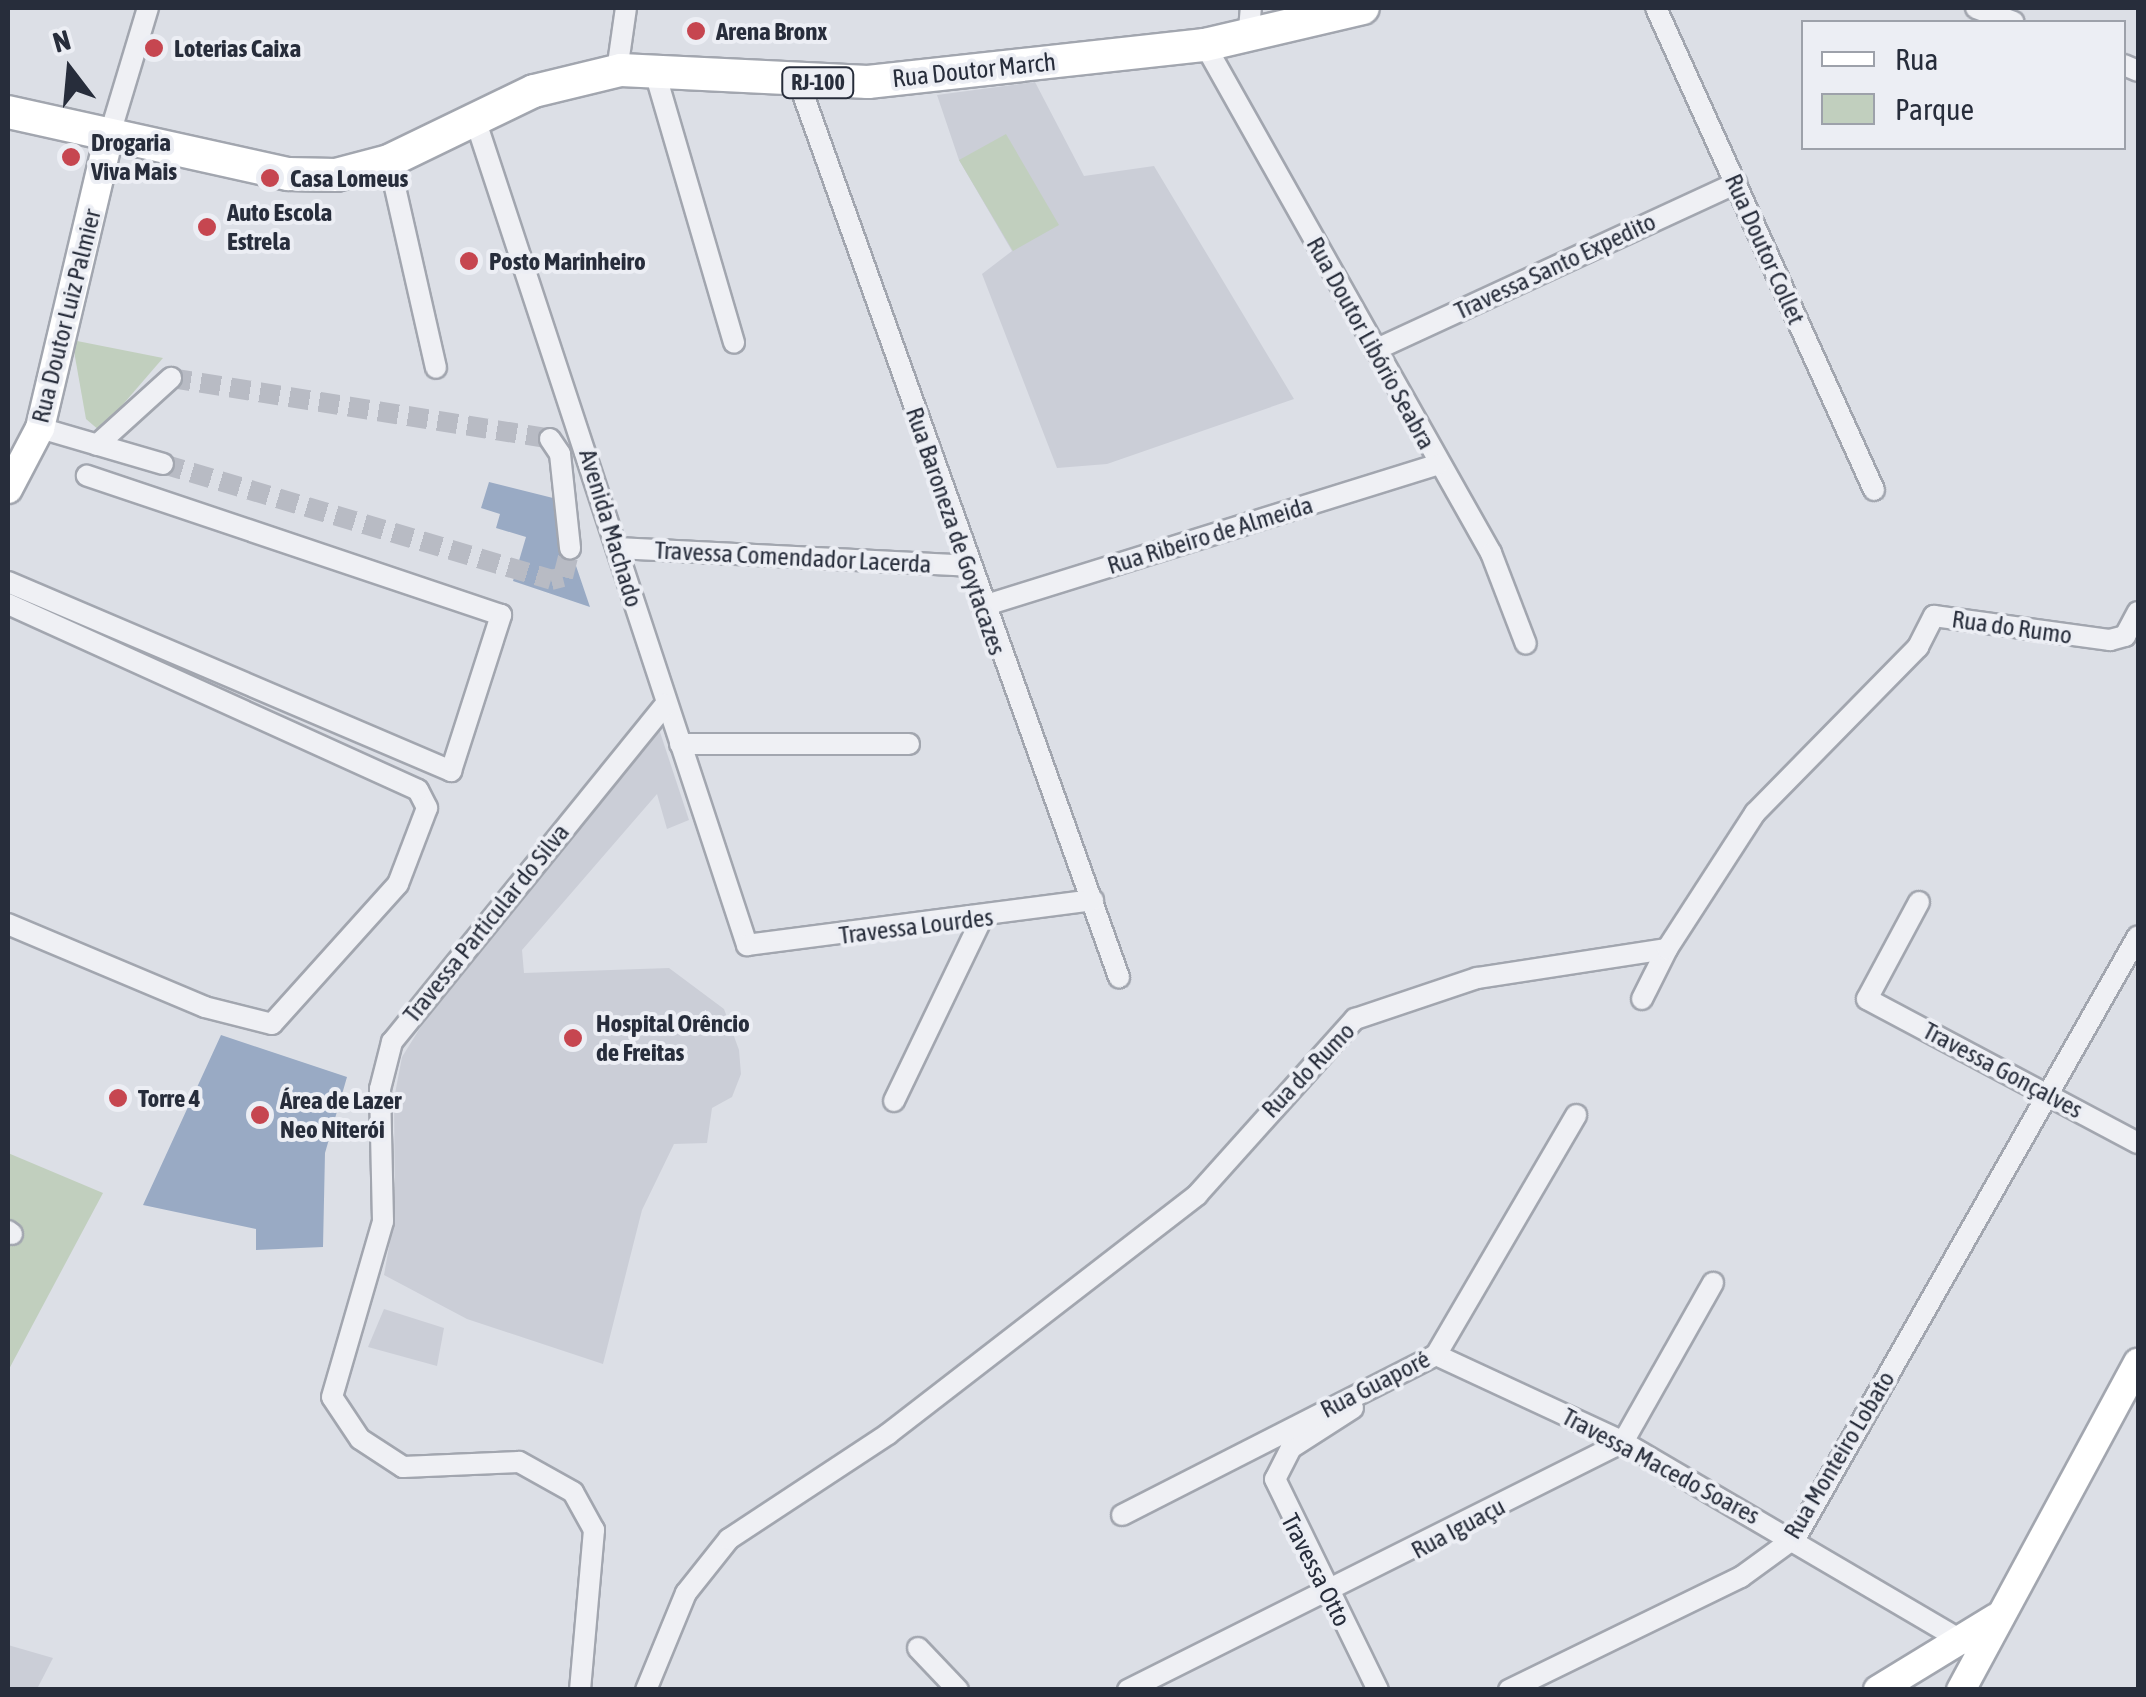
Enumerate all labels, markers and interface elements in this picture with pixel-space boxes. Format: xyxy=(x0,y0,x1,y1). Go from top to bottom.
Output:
place label: Arena Bronx xyxy=(716,16,827,46)
north arrow xyxy=(20,20,120,120)
marker: Arena Bronx xyxy=(685,20,707,42)
legend xyxy=(1801,20,2126,150)
text: N xyxy=(49,24,74,59)
place label: Loterias Caixa xyxy=(174,33,301,63)
marker: Loterias Caixa xyxy=(143,37,165,59)
text: Rua xyxy=(1895,42,1938,76)
street label: Rua Doutor March xyxy=(891,47,1057,93)
road number: RJ-100 xyxy=(780,66,856,100)
text: Parque xyxy=(1895,92,1974,126)
place label: Drogaria Viva Mais xyxy=(91,128,177,187)
marker: Drogaria Viva Mais xyxy=(60,146,82,168)
place label: Casa Lomeus xyxy=(290,163,408,193)
marker: Casa Lomeus xyxy=(259,167,281,189)
street label: Rua Doutor Collet xyxy=(1718,169,1812,329)
place label: Auto Escola Estrela xyxy=(227,198,332,257)
street label: Rua Doutor Luiz Palmier xyxy=(25,206,107,426)
street label: Travessa Santo Expedito xyxy=(1450,206,1660,326)
marker: Auto Escola Estrela xyxy=(196,216,218,238)
street label: Rua Doutor Libório Seabra xyxy=(1300,232,1442,454)
place label: Posto Marinheiro xyxy=(489,246,646,276)
marker: Posto Marinheiro xyxy=(458,250,480,272)
street label: Rua Baroneza de Goytacazes xyxy=(899,403,1013,659)
street label: Avenida Machado xyxy=(573,445,649,611)
street label: Rua Ribeiro de Almeida xyxy=(1104,489,1316,581)
street label: Travessa Comendador Lacerda xyxy=(654,535,932,579)
street label: Rua do Rumo xyxy=(1950,604,2074,650)
street label: Travessa Particular do Silva xyxy=(397,817,575,1029)
street label: Travessa Lourdes xyxy=(837,902,995,950)
place label: Hospital Orêncio de Freitas xyxy=(596,1009,750,1068)
street label: Travessa Gonçalves xyxy=(1918,1015,2088,1125)
street label: Rua do Rumo xyxy=(1255,1016,1361,1124)
marker: Hospital Orêncio de Freitas xyxy=(560,1025,586,1051)
place label: Torre 4 xyxy=(138,1083,200,1113)
place label: Área de Lazer Neo Niterói xyxy=(280,1086,401,1145)
marker: Torre 4 xyxy=(107,1087,129,1109)
marker: Área de Lazer Neo Niterói xyxy=(249,1104,271,1126)
street label: Rua Guaporé xyxy=(1315,1344,1435,1424)
street label: Rua Monteiro Lobato xyxy=(1777,1366,1901,1544)
street label: Travessa Macedo Soares xyxy=(1557,1401,1765,1531)
street label: Rua Iguaçu xyxy=(1406,1491,1510,1565)
street label: Travessa Otto xyxy=(1275,1509,1357,1631)

